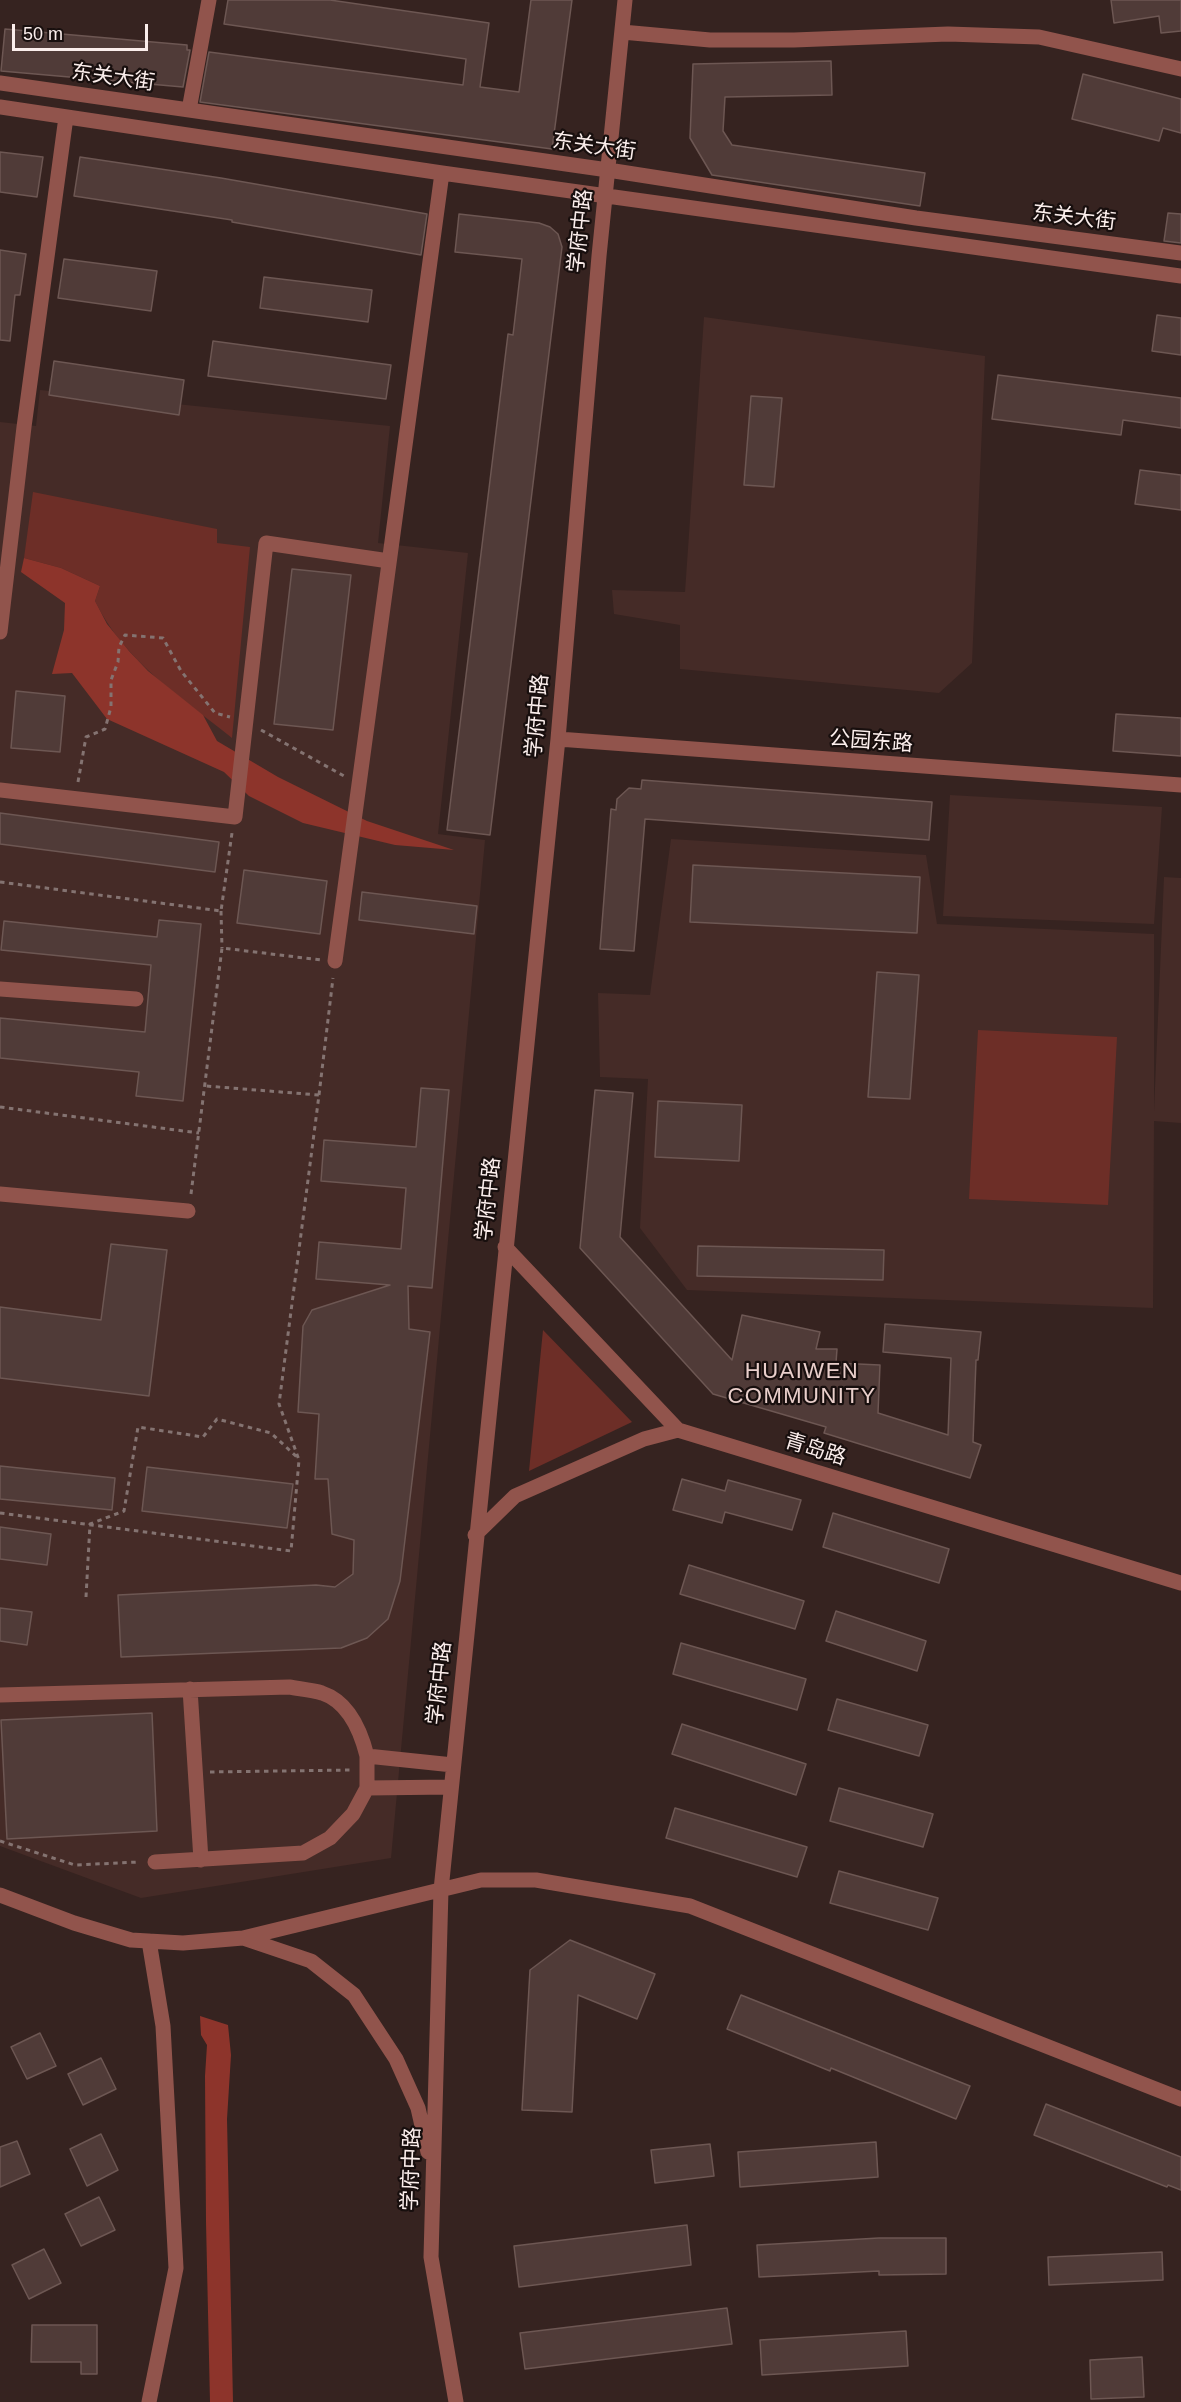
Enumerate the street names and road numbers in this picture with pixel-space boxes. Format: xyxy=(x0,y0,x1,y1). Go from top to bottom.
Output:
street label: 东关大街 xyxy=(70,60,156,96)
street label: 东关大街 xyxy=(551,129,637,165)
street label: 学府中路 xyxy=(564,188,598,274)
street label: 东关大街 xyxy=(1031,200,1117,236)
street label: 学府中路 xyxy=(522,673,554,759)
street label: 公园东路 xyxy=(828,727,914,757)
street label: 学府中路 xyxy=(472,1156,506,1242)
street label: 青岛路 xyxy=(781,1429,849,1471)
street label: 学府中路 xyxy=(423,1640,457,1726)
street label: 学府中路 xyxy=(398,2127,426,2211)

